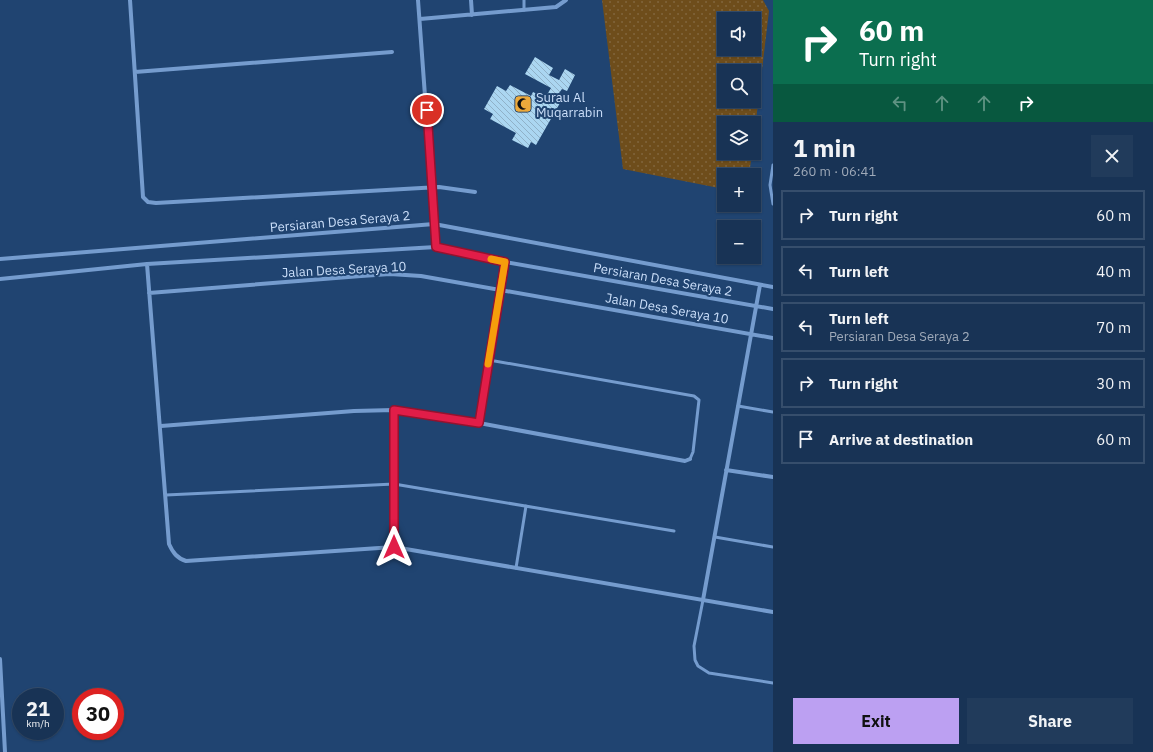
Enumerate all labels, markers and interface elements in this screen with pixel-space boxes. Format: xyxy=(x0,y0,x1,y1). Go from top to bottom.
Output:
map controls xyxy=(717,12,761,264)
button: sound xyxy=(717,12,761,56)
text: 60 m xyxy=(859,12,924,49)
icon: right xyxy=(793,16,845,68)
text: Turn right xyxy=(859,48,937,71)
button: search xyxy=(717,64,761,108)
place label: Surau Al Muqarrabin xyxy=(536,89,603,121)
icon: left xyxy=(889,92,911,114)
icon: ahead xyxy=(931,92,953,114)
icon: ahead xyxy=(973,92,995,114)
icon: right xyxy=(1015,92,1037,114)
pin xyxy=(410,93,444,127)
mosque icon: Surau Al Muqarrabin xyxy=(513,94,533,114)
icon: arrive xyxy=(416,99,438,121)
button: layers xyxy=(717,116,761,160)
text: 1 min xyxy=(793,132,856,164)
button: close xyxy=(1091,135,1133,177)
text: 260 m · 06:41 xyxy=(793,163,876,180)
button: + xyxy=(717,168,761,212)
icon: right xyxy=(795,204,817,226)
text: Turn right xyxy=(829,206,898,225)
text: 60 m xyxy=(1096,206,1131,225)
street label: Persiaran Desa Seraya 2 xyxy=(269,207,411,236)
button: − xyxy=(717,220,761,264)
street label: Jalan Desa Seraya 10 xyxy=(281,258,407,281)
street label: Persiaran Desa Seraya 2 xyxy=(592,259,734,300)
icon: left xyxy=(795,260,817,282)
text: Turn left xyxy=(829,262,889,281)
text: 40 m xyxy=(1096,262,1131,281)
street label: Jalan Desa Seraya 10 xyxy=(604,289,730,328)
text: Turn left xyxy=(829,309,889,328)
icon: left xyxy=(795,316,817,338)
text: 70 m xyxy=(1096,318,1131,337)
text: Persiaran Desa Seraya 2 xyxy=(829,328,970,345)
icon: right xyxy=(795,372,817,394)
text: Turn right xyxy=(829,374,898,393)
text: 30 m xyxy=(1096,374,1131,393)
icon: arrive xyxy=(795,428,817,450)
text: Arrive at destination xyxy=(829,430,973,449)
text: 60 m xyxy=(1096,430,1131,449)
position arrow xyxy=(373,526,415,568)
speed limit sign: 30 xyxy=(72,688,124,740)
text: 21 xyxy=(26,695,50,722)
button: Exit xyxy=(793,698,959,744)
button: Share xyxy=(967,698,1133,744)
text: km/h xyxy=(26,717,50,730)

